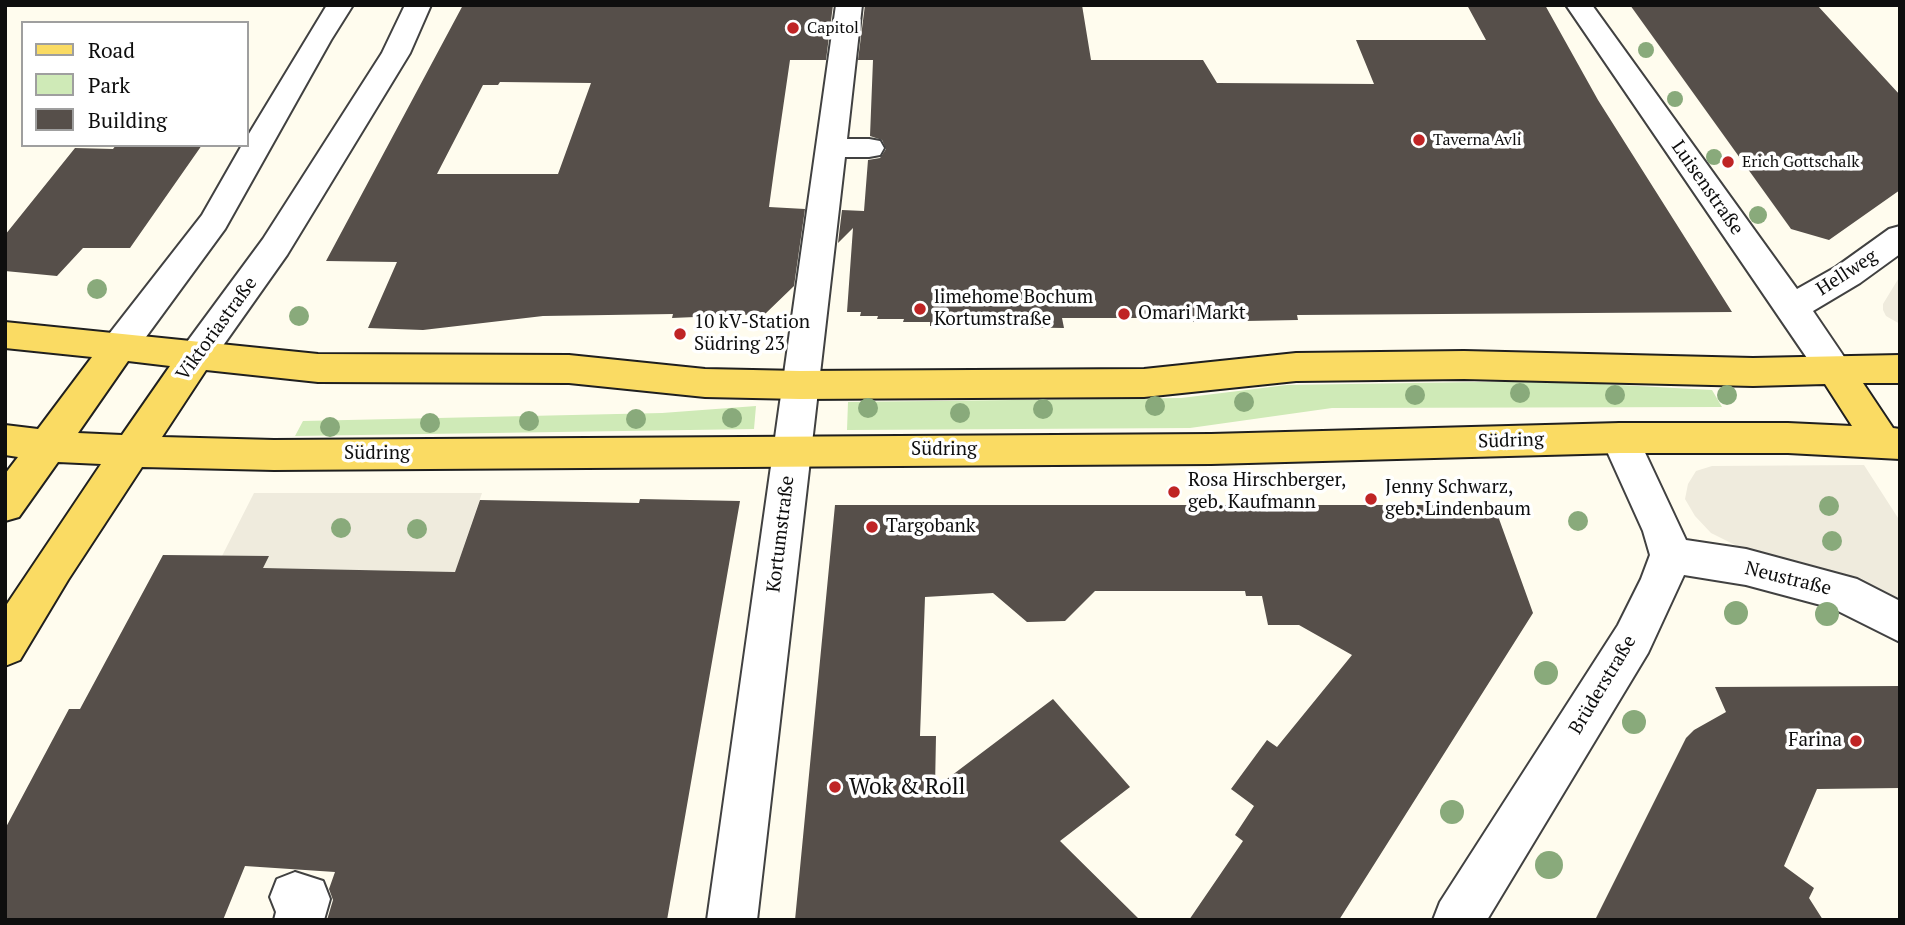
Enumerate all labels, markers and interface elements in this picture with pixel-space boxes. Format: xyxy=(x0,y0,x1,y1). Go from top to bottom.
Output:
place label: Capitol xyxy=(807,18,859,38)
marker: Capitol xyxy=(785,20,801,36)
legend xyxy=(21,21,248,147)
text: Road xyxy=(88,36,135,64)
text: Park xyxy=(88,71,130,99)
text: Building xyxy=(88,106,167,134)
place label: Taverna Avli xyxy=(1433,130,1522,150)
marker: Taverna Avli xyxy=(1411,132,1427,148)
street label: Luisenstraße xyxy=(1666,136,1748,240)
place label: Erich Gottschalk xyxy=(1742,152,1859,172)
marker: Erich Gottschalk xyxy=(1720,154,1736,170)
street label: Hellweg xyxy=(1812,245,1882,301)
street label: Viktoriastraße xyxy=(172,273,262,385)
place label: limehome Bochum Kortumstraße xyxy=(934,287,1093,331)
marker: limehome Bochum Kortumstraße xyxy=(912,301,928,317)
place label: Omari Markt xyxy=(1138,303,1246,325)
marker: Omari Markt xyxy=(1116,306,1132,322)
place label: 10 kV-Station Südring 23 xyxy=(694,312,810,356)
marker: 10 kV-Station Südring 23 xyxy=(672,326,688,342)
street label: Südring xyxy=(1478,428,1544,454)
street label: Südring xyxy=(911,439,977,461)
street label: Südring xyxy=(344,443,410,465)
place label: Rosa Hirschberger, geb. Kaufmann xyxy=(1188,470,1346,514)
street label: Kortumstraße xyxy=(763,474,799,594)
place label: Jenny Schwarz, geb. Lindenbaum xyxy=(1385,477,1531,521)
marker: Rosa Hirschberger, geb. Kaufmann xyxy=(1166,484,1182,500)
marker: Jenny Schwarz, geb. Lindenbaum xyxy=(1363,491,1379,507)
place label: Targobank xyxy=(886,516,976,538)
marker: Targobank xyxy=(864,519,880,535)
street label: Neustraße xyxy=(1742,557,1834,601)
street label: Brüderstraße xyxy=(1565,631,1641,739)
place label: Farina xyxy=(1788,730,1842,752)
marker: Farina xyxy=(1848,733,1864,749)
place label: Wok & Roll xyxy=(849,773,966,801)
marker: Wok & Roll xyxy=(827,779,843,795)

